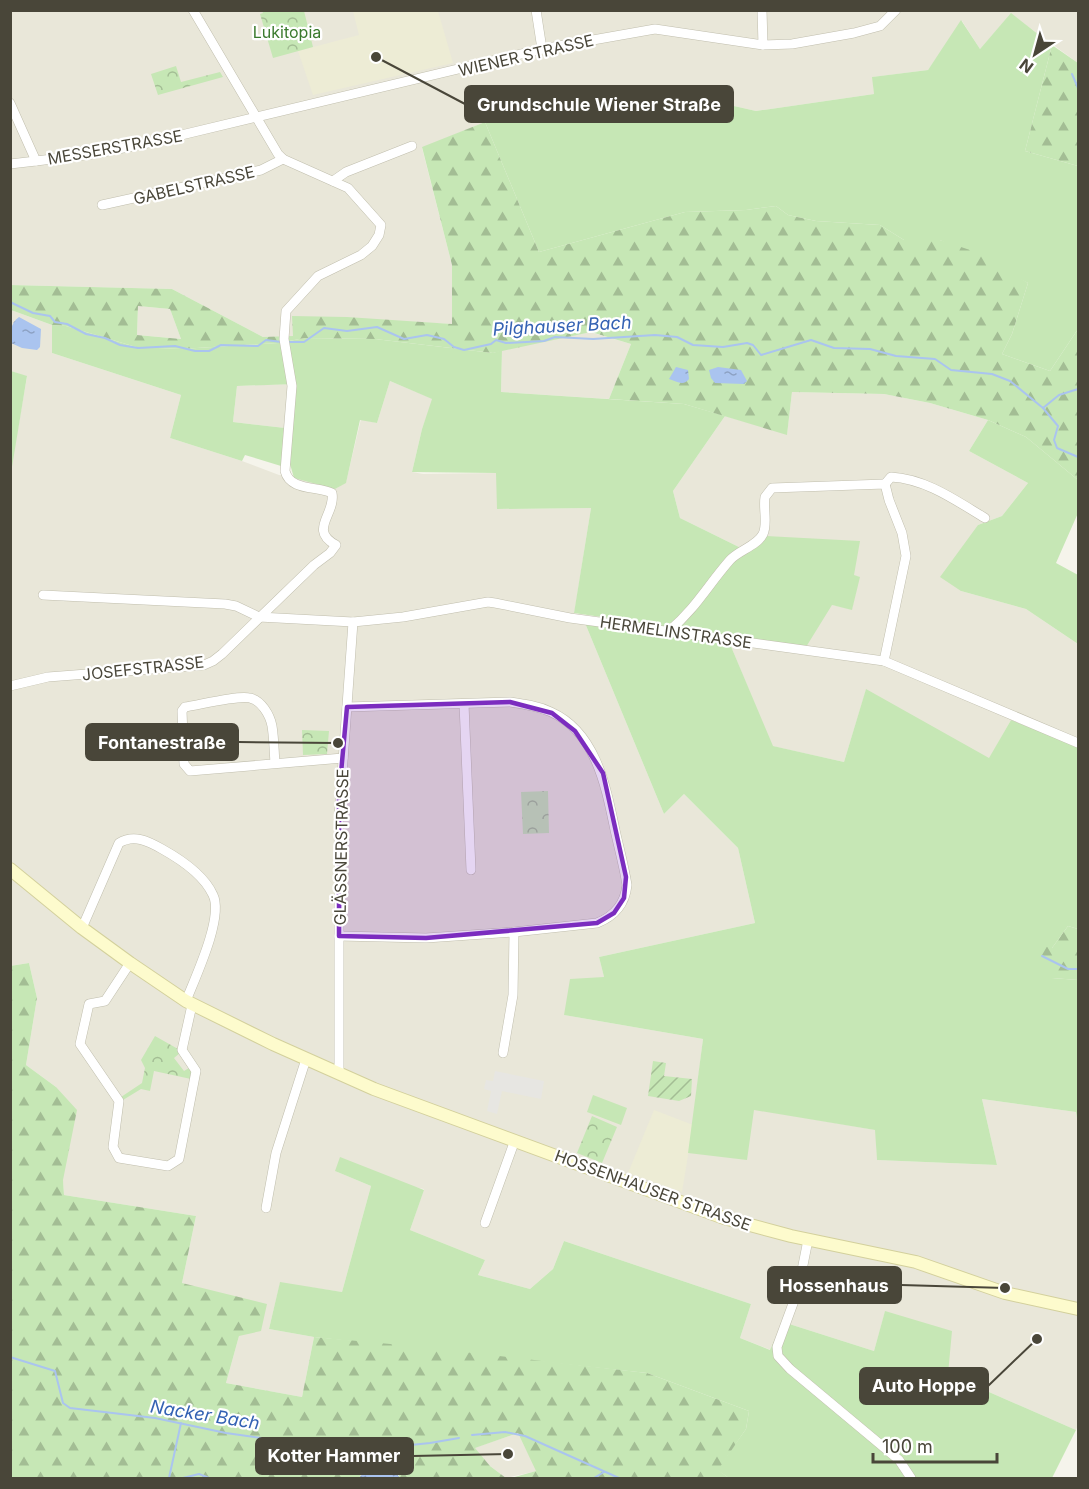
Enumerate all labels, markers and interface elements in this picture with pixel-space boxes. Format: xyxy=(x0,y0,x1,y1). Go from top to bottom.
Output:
park label: Lukitopia xyxy=(253,22,321,42)
north arrow xyxy=(1005,24,1065,84)
street label: WIENER STRASSE xyxy=(456,30,596,80)
text: N xyxy=(1015,54,1037,78)
callout: Grundschule Wiener Straße xyxy=(465,86,733,122)
text: Grundschule Wiener Straße xyxy=(477,94,721,115)
street label: MESSERSTRASSE xyxy=(46,125,184,169)
street label: GABELSTRASSE xyxy=(131,161,257,209)
water label: Pilghauser Bach xyxy=(492,311,632,340)
street label: HERMELINSTRASSE xyxy=(599,611,753,653)
street label: JOSEFSTRASSE xyxy=(81,652,205,684)
callout: Fontanestraße xyxy=(86,724,238,760)
text: Fontanestraße xyxy=(98,732,226,753)
street label: GLÄSSNERSTRASSE xyxy=(330,769,352,925)
street label: HOSSENHAUSER STRASSE xyxy=(552,1145,754,1235)
callout: Hossenhaus xyxy=(768,1267,901,1303)
text: Hossenhaus xyxy=(779,1275,889,1296)
callout: Auto Hoppe xyxy=(860,1368,988,1404)
text: Auto Hoppe xyxy=(872,1375,976,1396)
water label: Nacker Bach xyxy=(149,1396,261,1434)
scale bar xyxy=(873,1426,998,1464)
text: 100 m xyxy=(882,1436,933,1457)
callout: Kotter Hammer xyxy=(256,1438,413,1474)
text: Kotter Hammer xyxy=(268,1445,400,1466)

